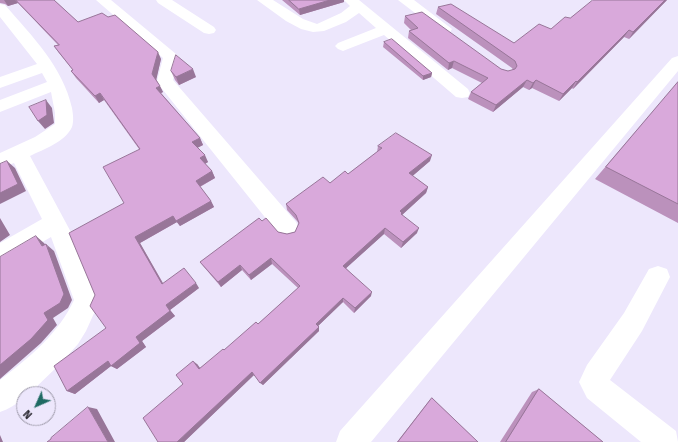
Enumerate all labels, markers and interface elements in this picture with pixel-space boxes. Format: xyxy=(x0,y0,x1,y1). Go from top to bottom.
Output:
north arrow xyxy=(16,386,56,426)
text: N xyxy=(21,407,35,421)

